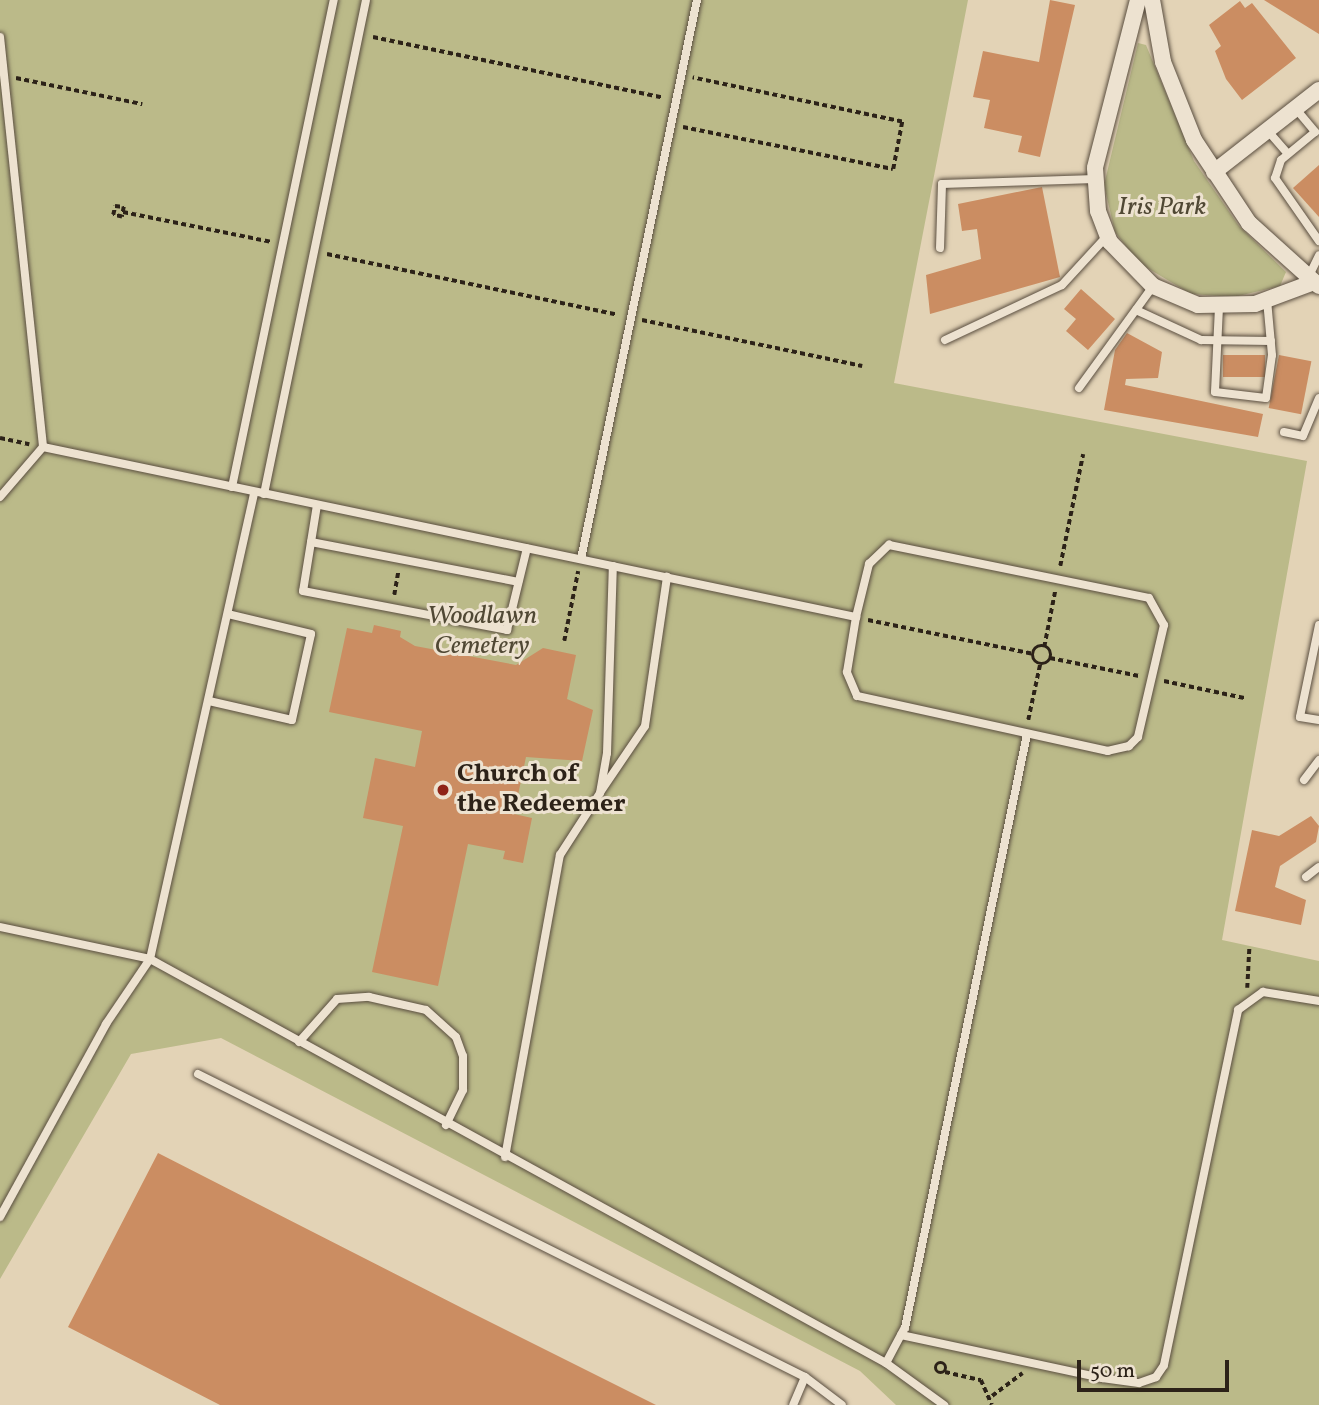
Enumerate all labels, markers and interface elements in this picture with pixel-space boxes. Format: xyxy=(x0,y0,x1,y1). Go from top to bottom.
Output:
park label: Iris Park xyxy=(1118,192,1206,224)
park label: Woodlawn Cemetery xyxy=(427,601,537,662)
place label: Church of the Redeemer xyxy=(457,759,626,820)
marker: Church of the Redeemer xyxy=(435,782,451,798)
scale bar xyxy=(1081,1346,1233,1390)
text: 50 m xyxy=(1090,1357,1135,1386)

